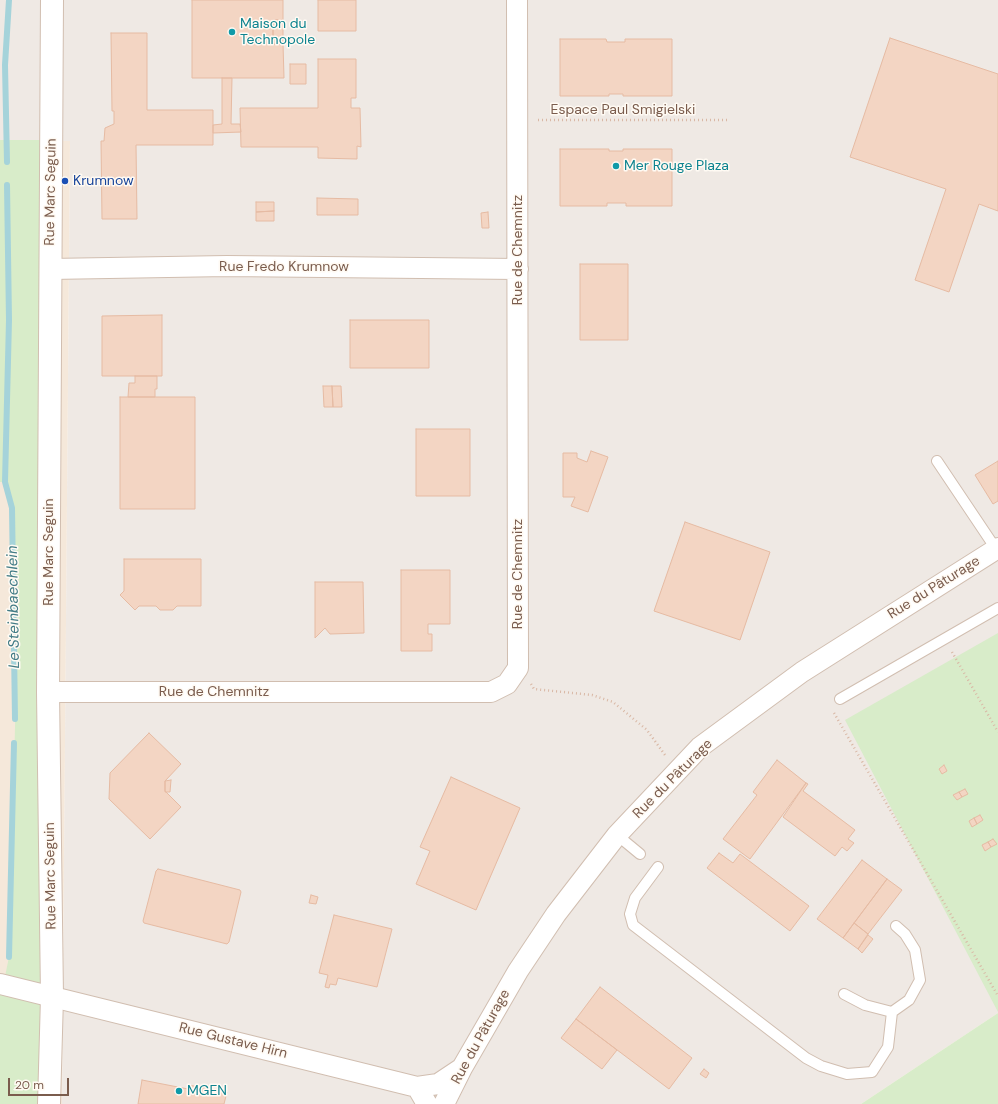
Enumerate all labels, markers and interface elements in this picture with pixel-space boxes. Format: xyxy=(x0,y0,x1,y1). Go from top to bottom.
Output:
place label: Maison du Technopole xyxy=(240,16,315,48)
marker: Maison du Technopole xyxy=(227,27,237,37)
street label: Espace Paul Smigielski xyxy=(551,102,695,118)
street label: Rue Marc Seguin xyxy=(42,138,60,246)
place label: Mer Rouge Plaza xyxy=(624,158,729,174)
marker: Mer Rouge Plaza xyxy=(611,161,621,171)
place label: Krumnow xyxy=(73,173,134,189)
marker: Krumnow xyxy=(60,176,70,186)
street label: Rue de Chemnitz xyxy=(510,195,526,305)
street label: Rue Fredo Krumnow xyxy=(219,259,349,275)
street label: Rue Marc Seguin xyxy=(41,498,57,606)
street label: Rue de Chemnitz xyxy=(510,519,526,629)
water label: Le Steinbaechlein xyxy=(4,545,24,669)
street label: Rue du Pâturage xyxy=(885,553,983,623)
street label: Rue de Chemnitz xyxy=(159,684,269,700)
street label: Rue du Pâturage xyxy=(630,736,716,822)
street label: Rue Marc Seguin xyxy=(42,822,60,930)
street label: Rue du Pâturage xyxy=(448,987,514,1087)
street label: Rue Gustave Hirn xyxy=(177,1019,289,1063)
scale bar xyxy=(10,1070,71,1096)
text: 20 m xyxy=(15,1077,44,1093)
place label: MGEN xyxy=(187,1083,227,1099)
marker: MGEN xyxy=(174,1086,184,1096)

